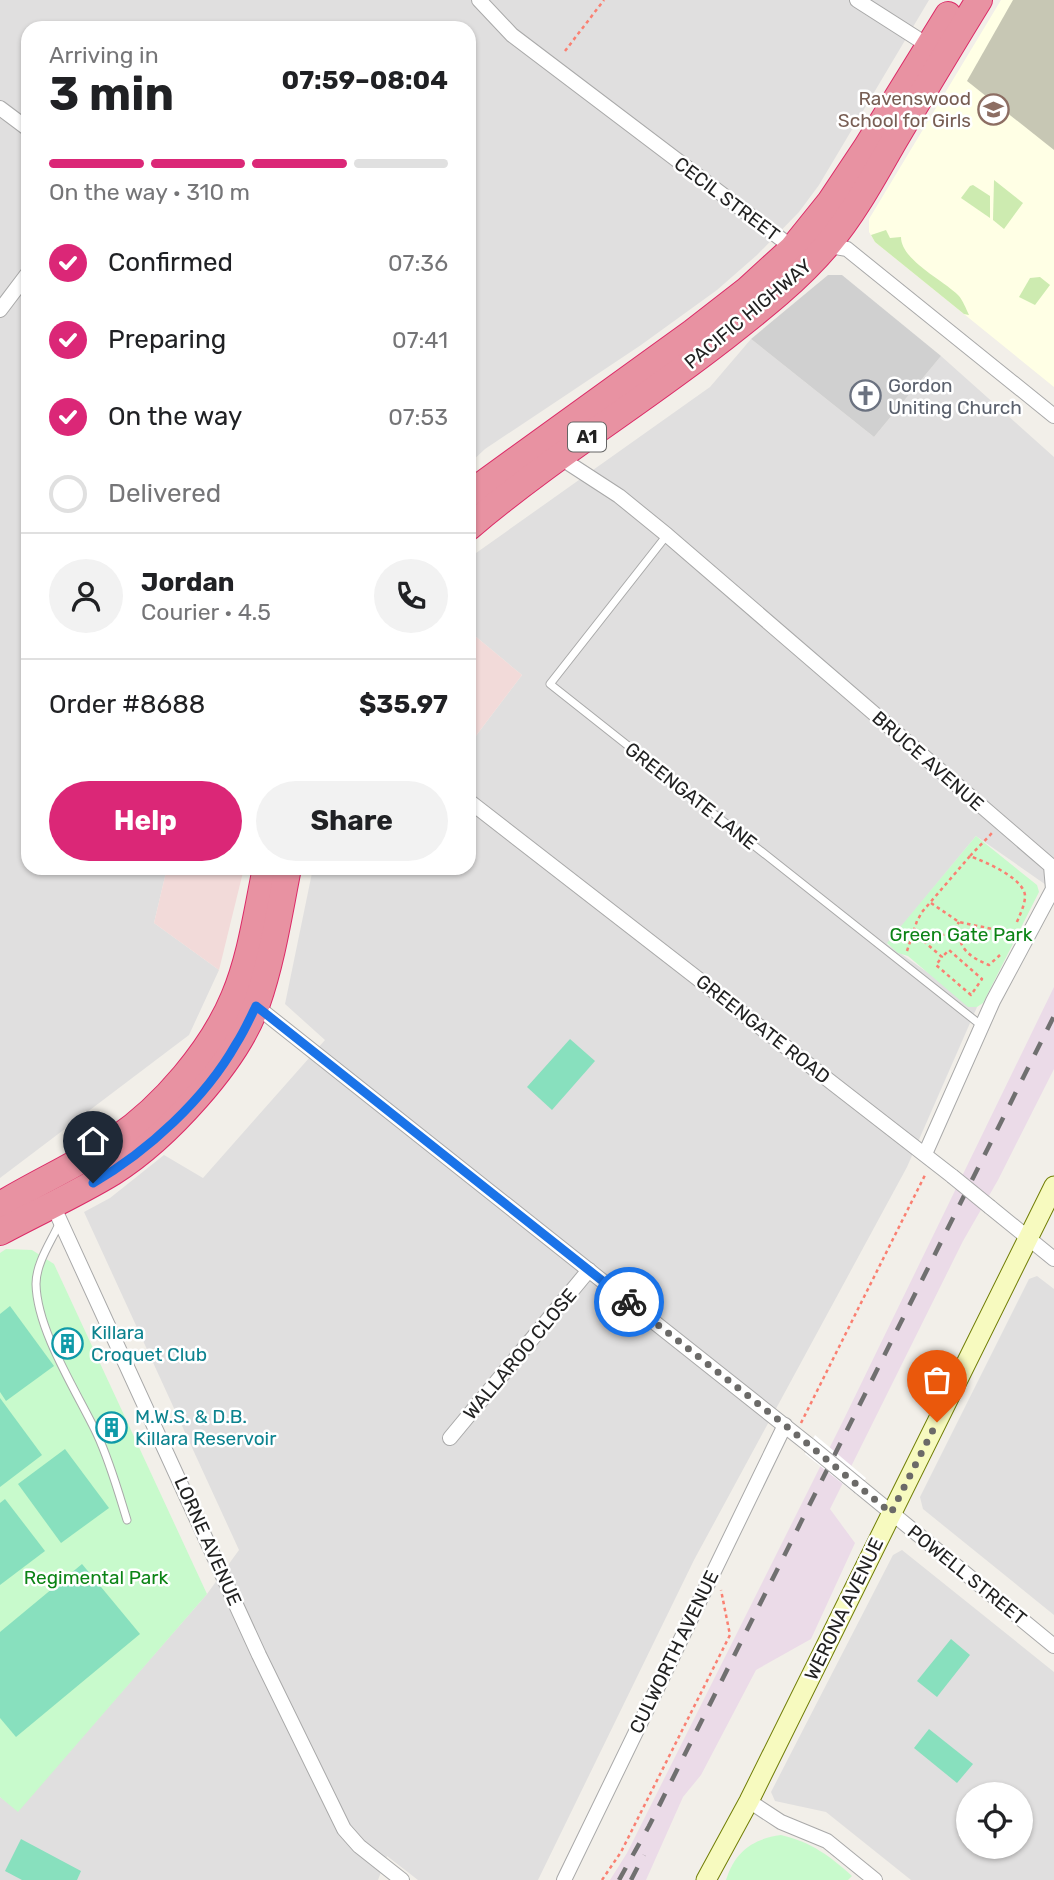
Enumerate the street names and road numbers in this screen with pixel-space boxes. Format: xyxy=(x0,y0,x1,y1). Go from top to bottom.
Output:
street label: CECIL STREET xyxy=(670,152,784,246)
street label: PACIFIC HIGHWAY xyxy=(680,254,816,374)
road number: A1 xyxy=(568,422,606,452)
street label: BRUCE AVENUE xyxy=(867,706,989,816)
street label: GREENGATE LANE xyxy=(621,737,761,855)
street label: GREENGATE ROAD xyxy=(691,970,835,1088)
street label: WALLAROO CLOSE xyxy=(459,1284,581,1424)
street label: LORNE AVENUE xyxy=(169,1473,247,1609)
street label: POWELL STREET xyxy=(903,1520,1031,1630)
street label: WERONA AVENUE xyxy=(800,1534,888,1684)
street label: CULWORTH AVENUE xyxy=(625,1567,723,1737)

